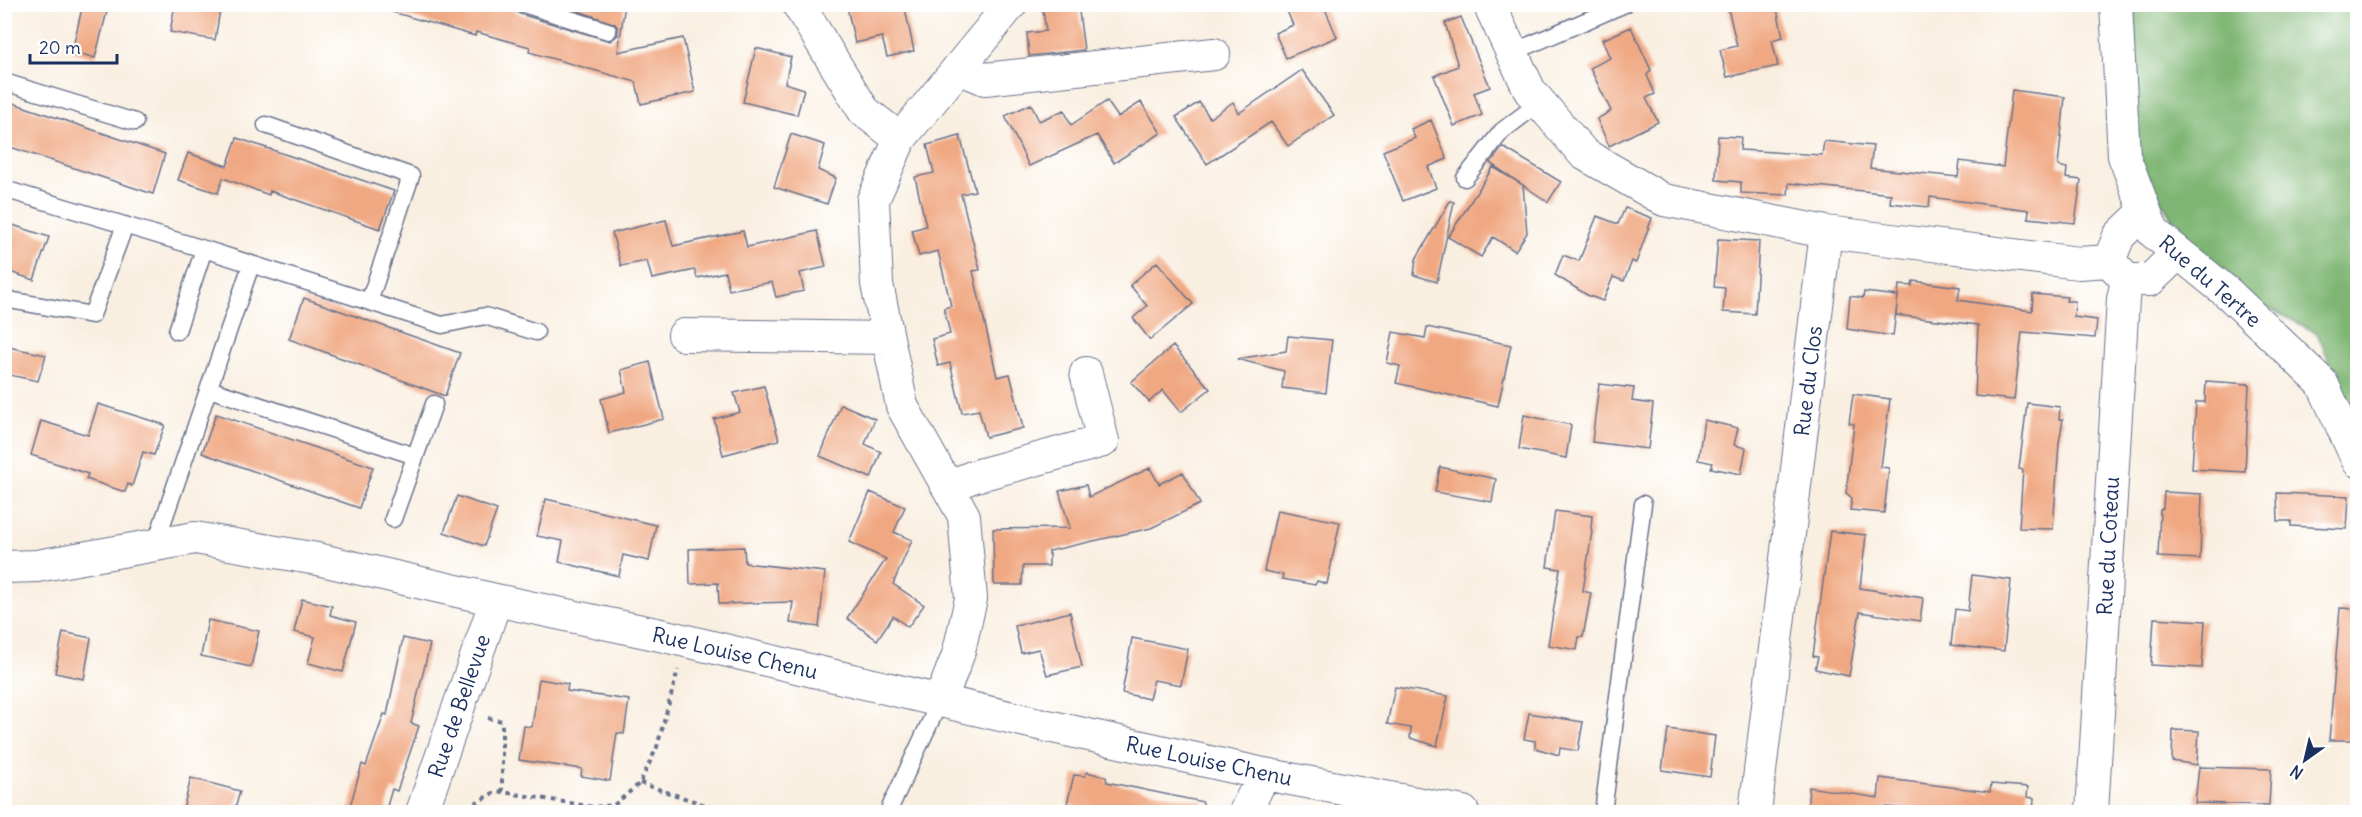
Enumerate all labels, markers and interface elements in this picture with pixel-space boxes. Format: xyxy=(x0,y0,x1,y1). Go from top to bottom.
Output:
scale bar xyxy=(30,27,117,65)
text: 20 m xyxy=(39,36,81,59)
street label: Rue du Tertre xyxy=(2153,229,2267,333)
street label: Rue du Clos xyxy=(1788,324,1828,438)
street label: Rue du Coteau xyxy=(2091,476,2125,616)
street label: Rue Louise Chenu xyxy=(650,621,820,685)
street label: Rue de Bellevue xyxy=(422,631,496,781)
street label: Rue Louise Chenu xyxy=(1123,730,1295,792)
north arrow xyxy=(2275,730,2335,790)
text: N xyxy=(2286,761,2307,784)

